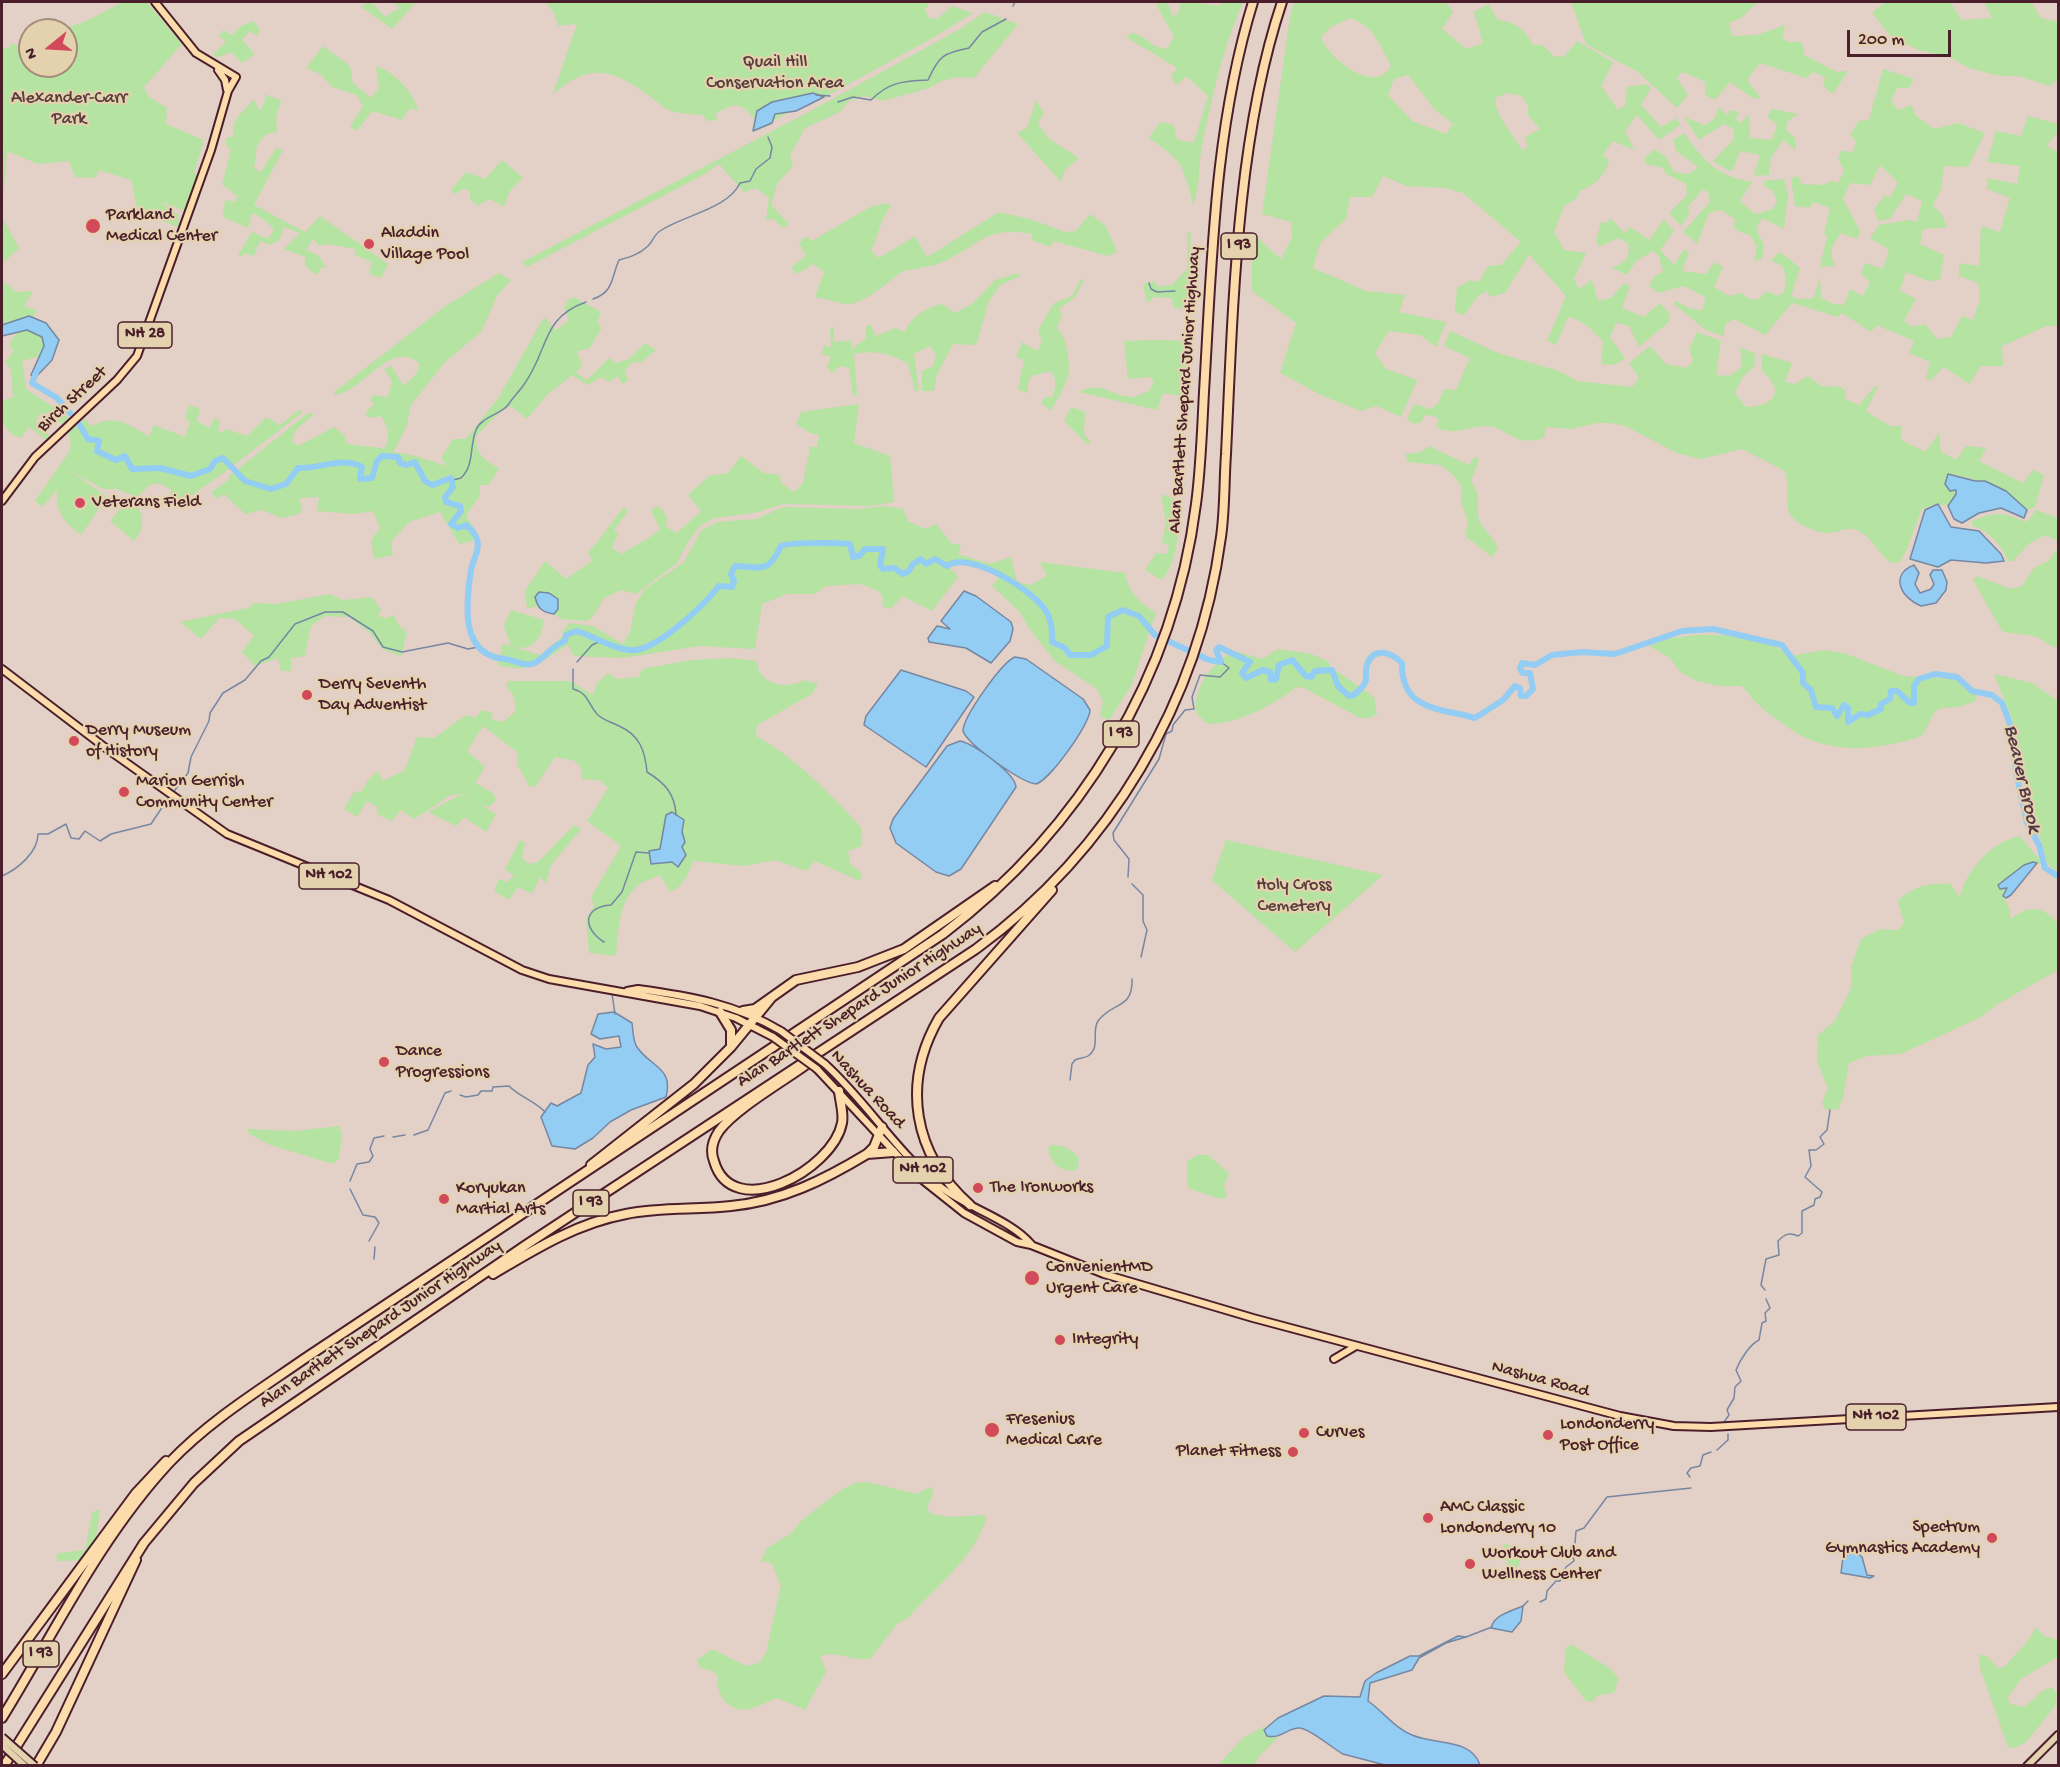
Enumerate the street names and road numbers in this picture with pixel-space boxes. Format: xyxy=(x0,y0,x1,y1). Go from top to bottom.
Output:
road number: I 93 xyxy=(1221,233,1257,259)
street label: Alan Bartlett Shepard Junior Highway xyxy=(1165,246,1207,534)
road number: NH 28 xyxy=(118,322,172,348)
street label: Birch Street xyxy=(34,362,112,438)
road number: I 93 xyxy=(1103,721,1139,747)
road number: NH 102 xyxy=(299,863,359,889)
street label: Alan Bartlett Shepard Junior Highway xyxy=(734,919,986,1093)
street label: Nashua Road xyxy=(825,1046,909,1134)
road number: NH 102 xyxy=(893,1157,953,1183)
road number: I 93 xyxy=(573,1190,609,1216)
street label: Alan Bartlett Shepard Junior Highway xyxy=(256,1236,506,1414)
street label: Nashua Road xyxy=(1489,1357,1591,1403)
road number: NH 102 xyxy=(1846,1404,1906,1430)
road number: I 93 xyxy=(23,1641,59,1667)

